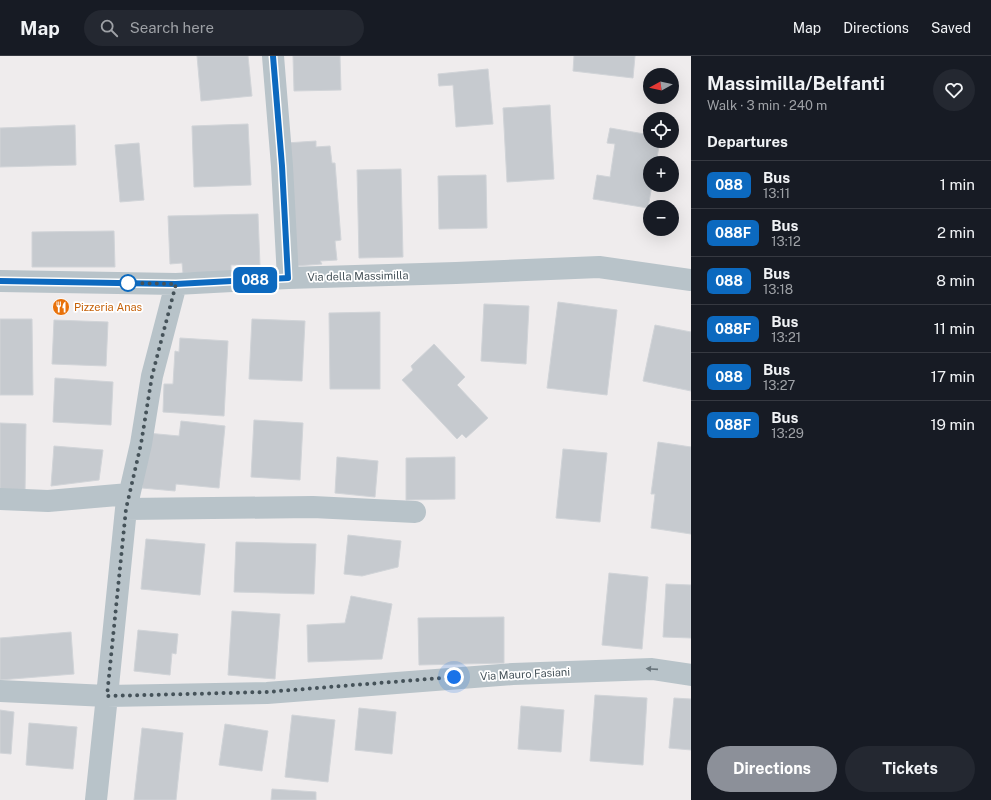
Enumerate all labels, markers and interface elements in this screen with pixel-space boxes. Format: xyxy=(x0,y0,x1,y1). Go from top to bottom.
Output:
search box xyxy=(84,10,364,46)
text: Map xyxy=(20,17,60,39)
icon: search xyxy=(98,17,120,39)
text: Search here xyxy=(130,19,214,36)
text: Map xyxy=(793,20,821,36)
text: Directions xyxy=(843,20,909,36)
text: Saved xyxy=(931,20,971,36)
north arrow xyxy=(643,68,679,104)
map controls xyxy=(643,68,679,236)
button: heart xyxy=(933,69,975,111)
text: Massimilla/Belfanti xyxy=(707,72,885,94)
text: Walk · 3 min · 240 m xyxy=(707,98,827,113)
button: locate xyxy=(643,112,679,148)
text: Departures xyxy=(707,133,788,150)
button: + xyxy=(643,156,679,192)
text: Bus xyxy=(763,169,790,186)
text: 1 min xyxy=(940,176,975,193)
text: 088 xyxy=(715,177,743,193)
text: 13:11 xyxy=(763,186,790,201)
button: − xyxy=(643,200,679,236)
text: Bus xyxy=(771,217,798,234)
text: 2 min xyxy=(937,224,975,241)
text: 088F xyxy=(715,225,751,241)
text: 13:12 xyxy=(771,234,801,249)
text: Bus xyxy=(763,265,790,282)
line badge: 088 xyxy=(232,267,278,293)
street label: Via della Massimilla xyxy=(307,269,409,283)
text: 088 xyxy=(241,272,269,288)
text: 8 min xyxy=(936,272,975,289)
text: 088 xyxy=(715,273,743,289)
unlabelled marker xyxy=(119,274,137,292)
text: 13:18 xyxy=(763,282,793,297)
restaurant icon: Pizzeria Anas xyxy=(51,297,71,317)
place label: Pizzeria Anas xyxy=(74,301,143,313)
text: Bus xyxy=(771,313,798,330)
text: 11 min xyxy=(934,320,975,337)
text: 088F xyxy=(715,321,751,337)
text: 13:21 xyxy=(771,330,801,345)
text: Bus xyxy=(763,361,790,378)
text: 17 min xyxy=(931,368,975,385)
text: 088 xyxy=(715,369,743,385)
text: 13:27 xyxy=(763,378,795,393)
text: Bus xyxy=(771,409,798,426)
text: 19 min xyxy=(930,416,975,433)
text: 088F xyxy=(715,417,751,433)
text: 13:29 xyxy=(771,426,804,441)
street label: Via Mauro Fasiani xyxy=(480,666,570,682)
one-way arrow xyxy=(646,666,659,673)
your location xyxy=(444,667,464,687)
button: Directions xyxy=(707,746,837,792)
button: Tickets xyxy=(845,746,975,792)

